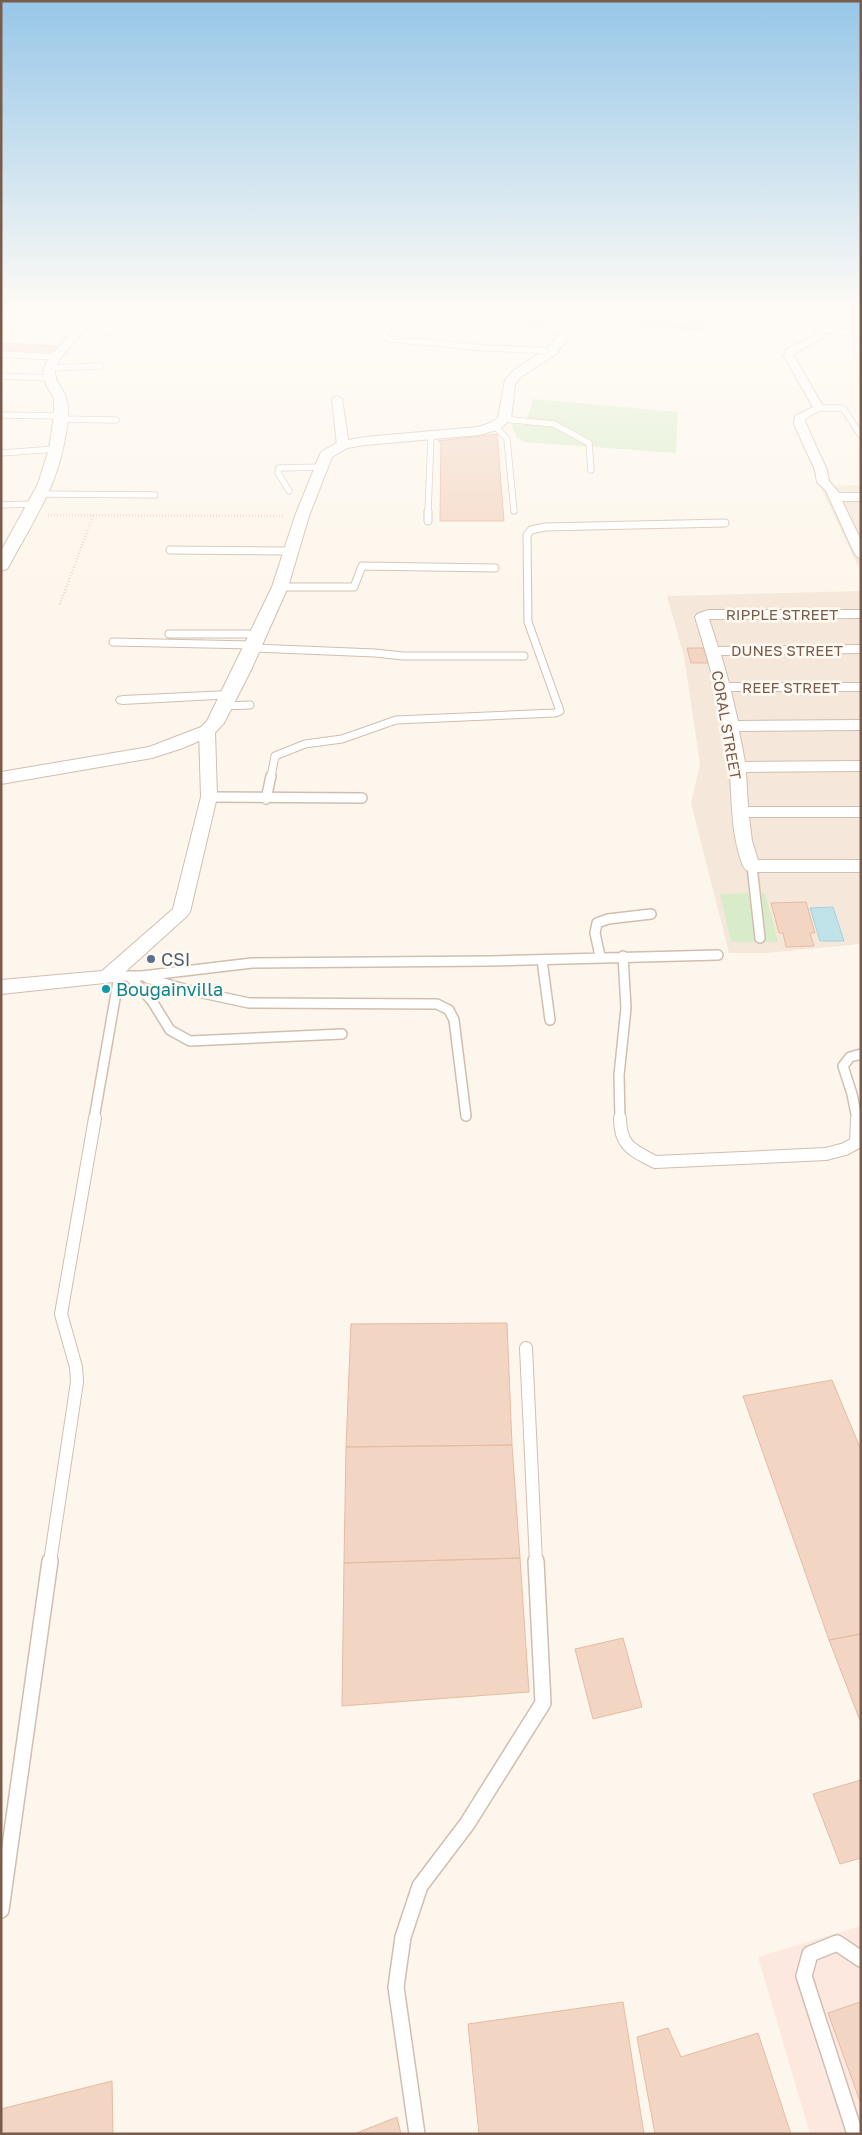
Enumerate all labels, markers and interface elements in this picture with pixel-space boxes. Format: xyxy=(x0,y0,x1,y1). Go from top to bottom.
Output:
street label: RIPPLE STREET xyxy=(726,605,838,623)
street label: DUNES STREET xyxy=(731,641,843,659)
street label: CORAL STREET xyxy=(709,669,745,781)
street label: REEF STREET xyxy=(742,678,840,696)
place label: CSI xyxy=(161,948,190,970)
marker: CSI xyxy=(145,953,157,965)
place label: Bougainvilla xyxy=(116,978,223,1000)
marker: Bougainvilla xyxy=(100,983,112,995)

